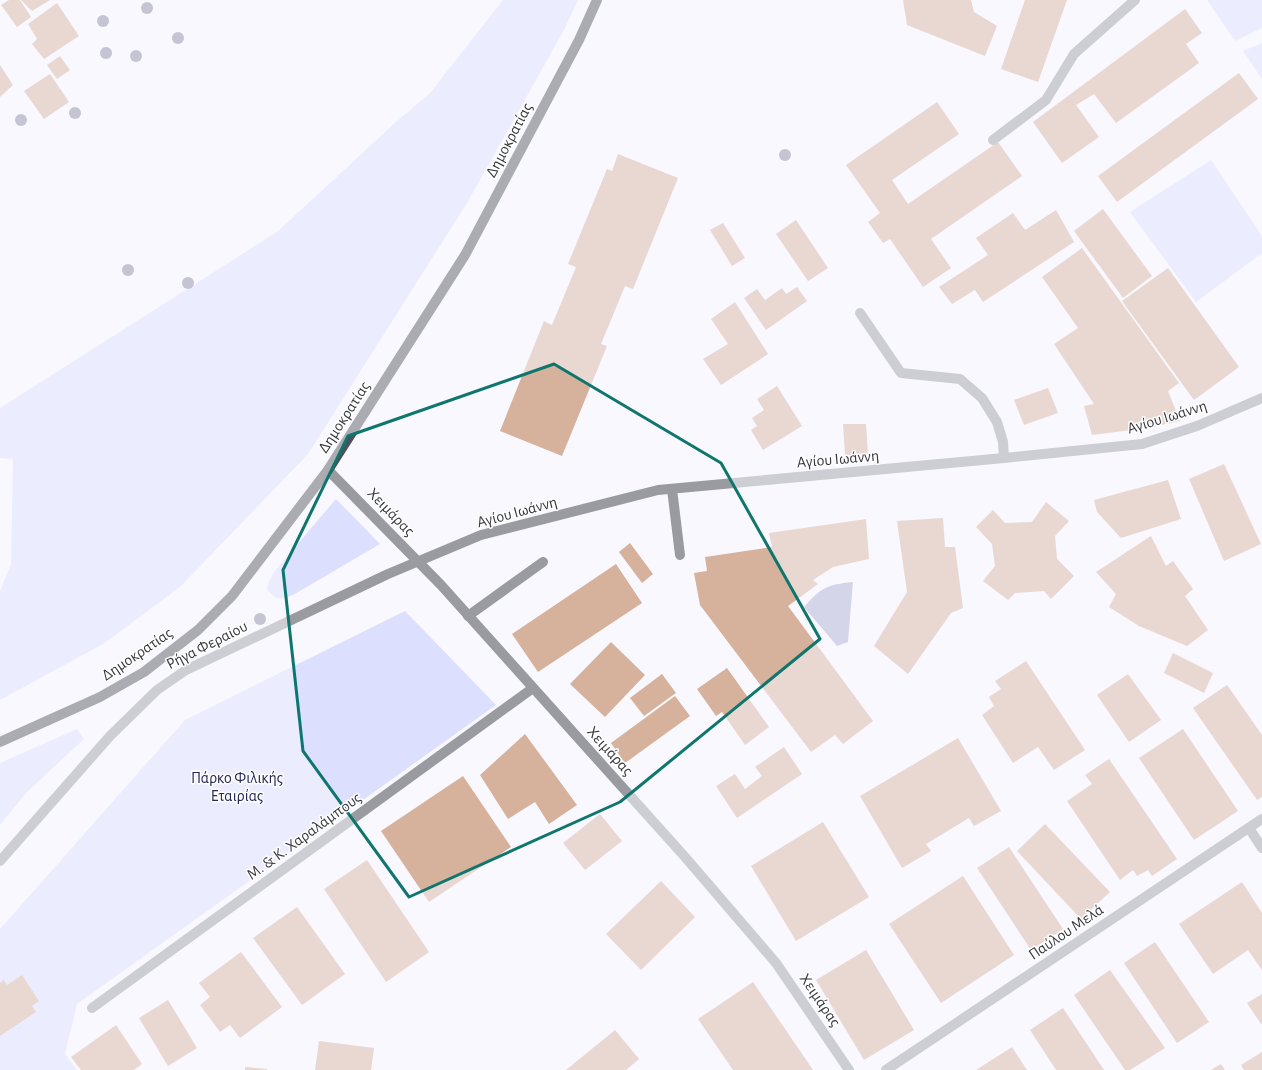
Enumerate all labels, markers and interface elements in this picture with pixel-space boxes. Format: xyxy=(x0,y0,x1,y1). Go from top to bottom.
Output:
street label: Δημοκρατίας xyxy=(483,100,536,180)
street label: Δημοκρατίας xyxy=(315,378,374,456)
street label: Αγίου Ιωάννη xyxy=(1125,397,1209,437)
street label: Αγίου Ιωάννη xyxy=(796,447,880,471)
street label: Χειμάρας xyxy=(364,485,418,540)
street label: Αγίου Ιωάννη xyxy=(475,494,559,530)
street label: Ρήγα Φεραίου xyxy=(164,618,250,672)
street label: Δημοκρατίας xyxy=(99,625,176,684)
street label: Χειμάρας xyxy=(583,723,636,779)
park label: Πάρκο Φιλικής Εταιρίας xyxy=(191,770,283,805)
street label: Μ. & Κ. Χαραλάμπους xyxy=(244,789,365,884)
street label: Παύλου Μελά xyxy=(1026,901,1106,963)
street label: Χειμάρας xyxy=(796,971,843,1030)

